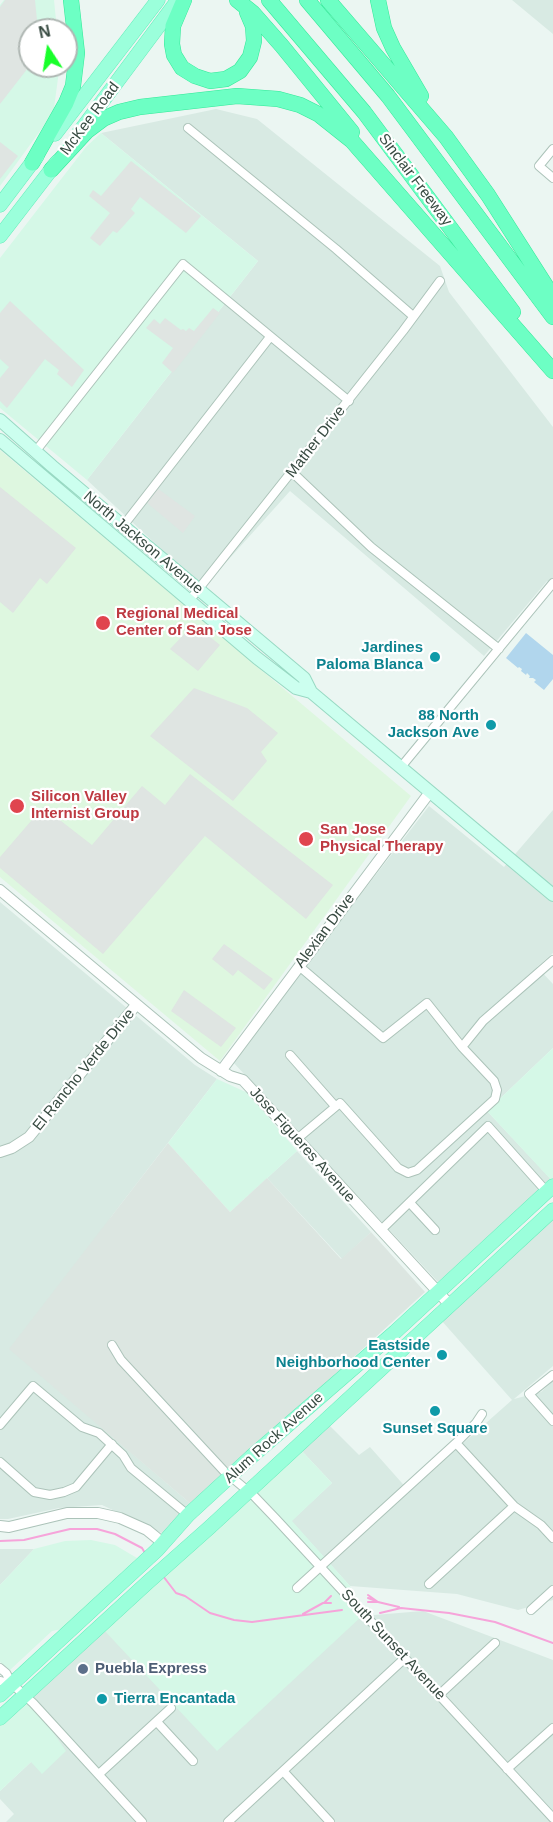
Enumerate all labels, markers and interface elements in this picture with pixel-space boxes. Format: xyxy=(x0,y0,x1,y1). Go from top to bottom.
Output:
north arrow xyxy=(18,18,78,78)
text: N xyxy=(37,22,52,41)
street label: McKee Road xyxy=(57,79,123,159)
street label: Sinclair Freeway xyxy=(374,130,456,230)
street label: Mather Drive xyxy=(282,403,350,481)
street label: North Jackson Avenue xyxy=(80,488,206,598)
place label: Regional Medical Center of San Jose xyxy=(116,605,252,640)
marker: Regional Medical Center of San Jose xyxy=(94,614,112,632)
place label: Jardines Paloma Blanca xyxy=(316,639,423,674)
marker: Jardines Paloma Blanca xyxy=(428,650,442,664)
place label: 88 North Jackson Ave xyxy=(388,707,479,742)
marker: 88 North Jackson Ave xyxy=(484,718,498,732)
place label: Silicon Valley Internist Group xyxy=(31,788,139,823)
marker: Silicon Valley Internist Group xyxy=(8,797,26,815)
place label: San Jose Physical Therapy xyxy=(320,821,443,856)
marker: San Jose Physical Therapy xyxy=(297,830,315,848)
street label: Alexian Drive xyxy=(291,890,359,972)
street label: El Rancho Verde Drive xyxy=(29,1005,139,1135)
street label: Jose Figueres Avenue xyxy=(245,1084,359,1206)
place label: Eastside Neighborhood Center xyxy=(276,1337,430,1372)
marker: Eastside Neighborhood Center xyxy=(435,1348,449,1362)
street label: Alum Rock Avenue xyxy=(221,1389,327,1487)
marker: Sunset Square xyxy=(428,1404,442,1418)
place label: Sunset Square xyxy=(382,1420,488,1438)
street label: South Sunset Avenue xyxy=(337,1586,449,1704)
place label: Puebla Express xyxy=(95,1660,207,1678)
marker: Puebla Express xyxy=(76,1662,90,1676)
place label: Tierra Encantada xyxy=(114,1690,235,1708)
marker: Tierra Encantada xyxy=(95,1692,109,1706)

